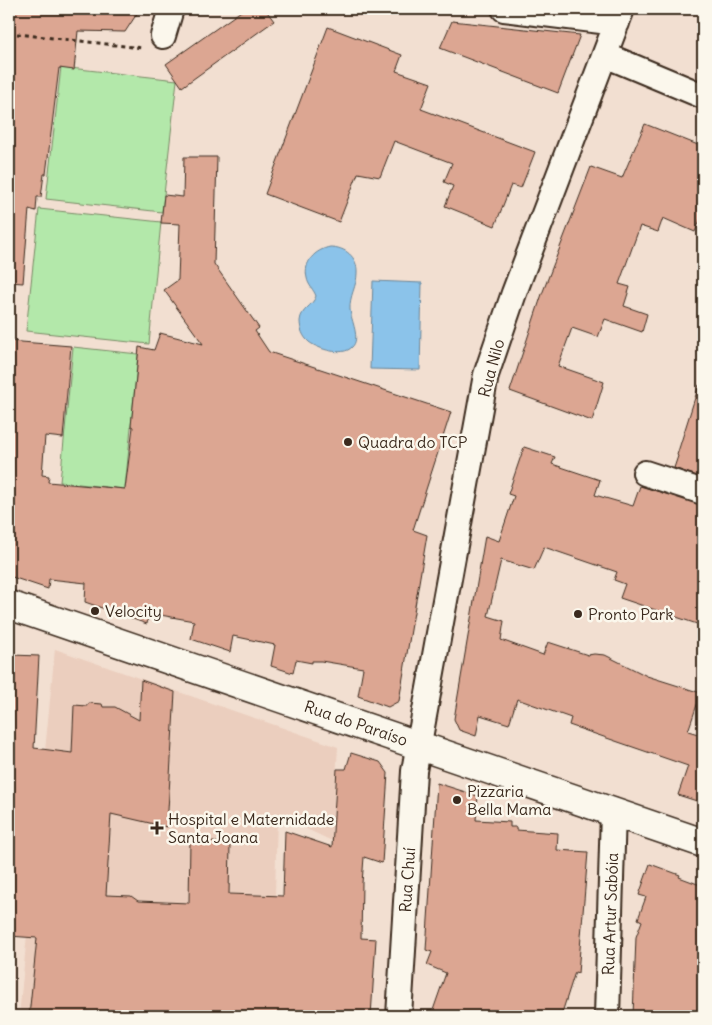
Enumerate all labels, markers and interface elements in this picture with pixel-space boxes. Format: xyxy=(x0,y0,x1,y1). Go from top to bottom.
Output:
street label: Rua Nilo xyxy=(474,337,508,399)
place label: Quadra do TCP xyxy=(358,432,468,452)
marker: Quadra do TCP xyxy=(342,436,354,448)
place label: Velocity xyxy=(105,601,162,621)
place label: Pronto Park xyxy=(588,604,673,624)
marker: Velocity xyxy=(89,605,101,617)
marker: Pronto Park xyxy=(572,608,584,620)
street label: Rua do Paraíso xyxy=(302,696,410,750)
place label: Pizzaria Bella Mama xyxy=(467,781,551,819)
marker: Pizzaria Bella Mama xyxy=(451,794,463,806)
place label: Hospital e Maternidade Santa Joana xyxy=(168,809,334,847)
marker: Hospital e Maternidade Santa Joana xyxy=(150,821,164,835)
street label: Rua Chuí xyxy=(395,847,419,913)
street label: Rua Artur Sabóia xyxy=(598,852,622,976)

